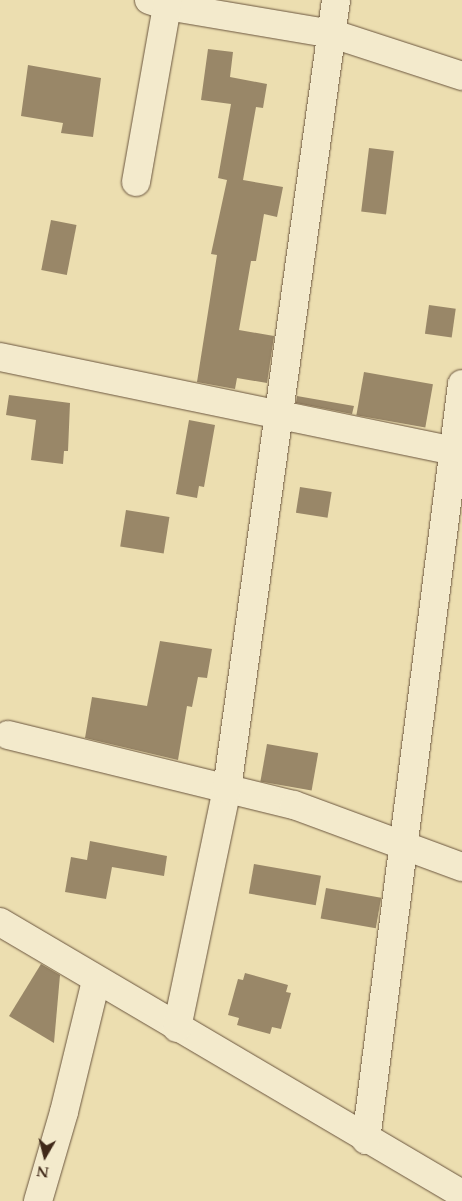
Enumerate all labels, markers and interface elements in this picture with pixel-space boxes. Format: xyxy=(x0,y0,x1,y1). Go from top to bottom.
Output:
north arrow xyxy=(20,1131,70,1181)
text: N xyxy=(36,1161,50,1182)

